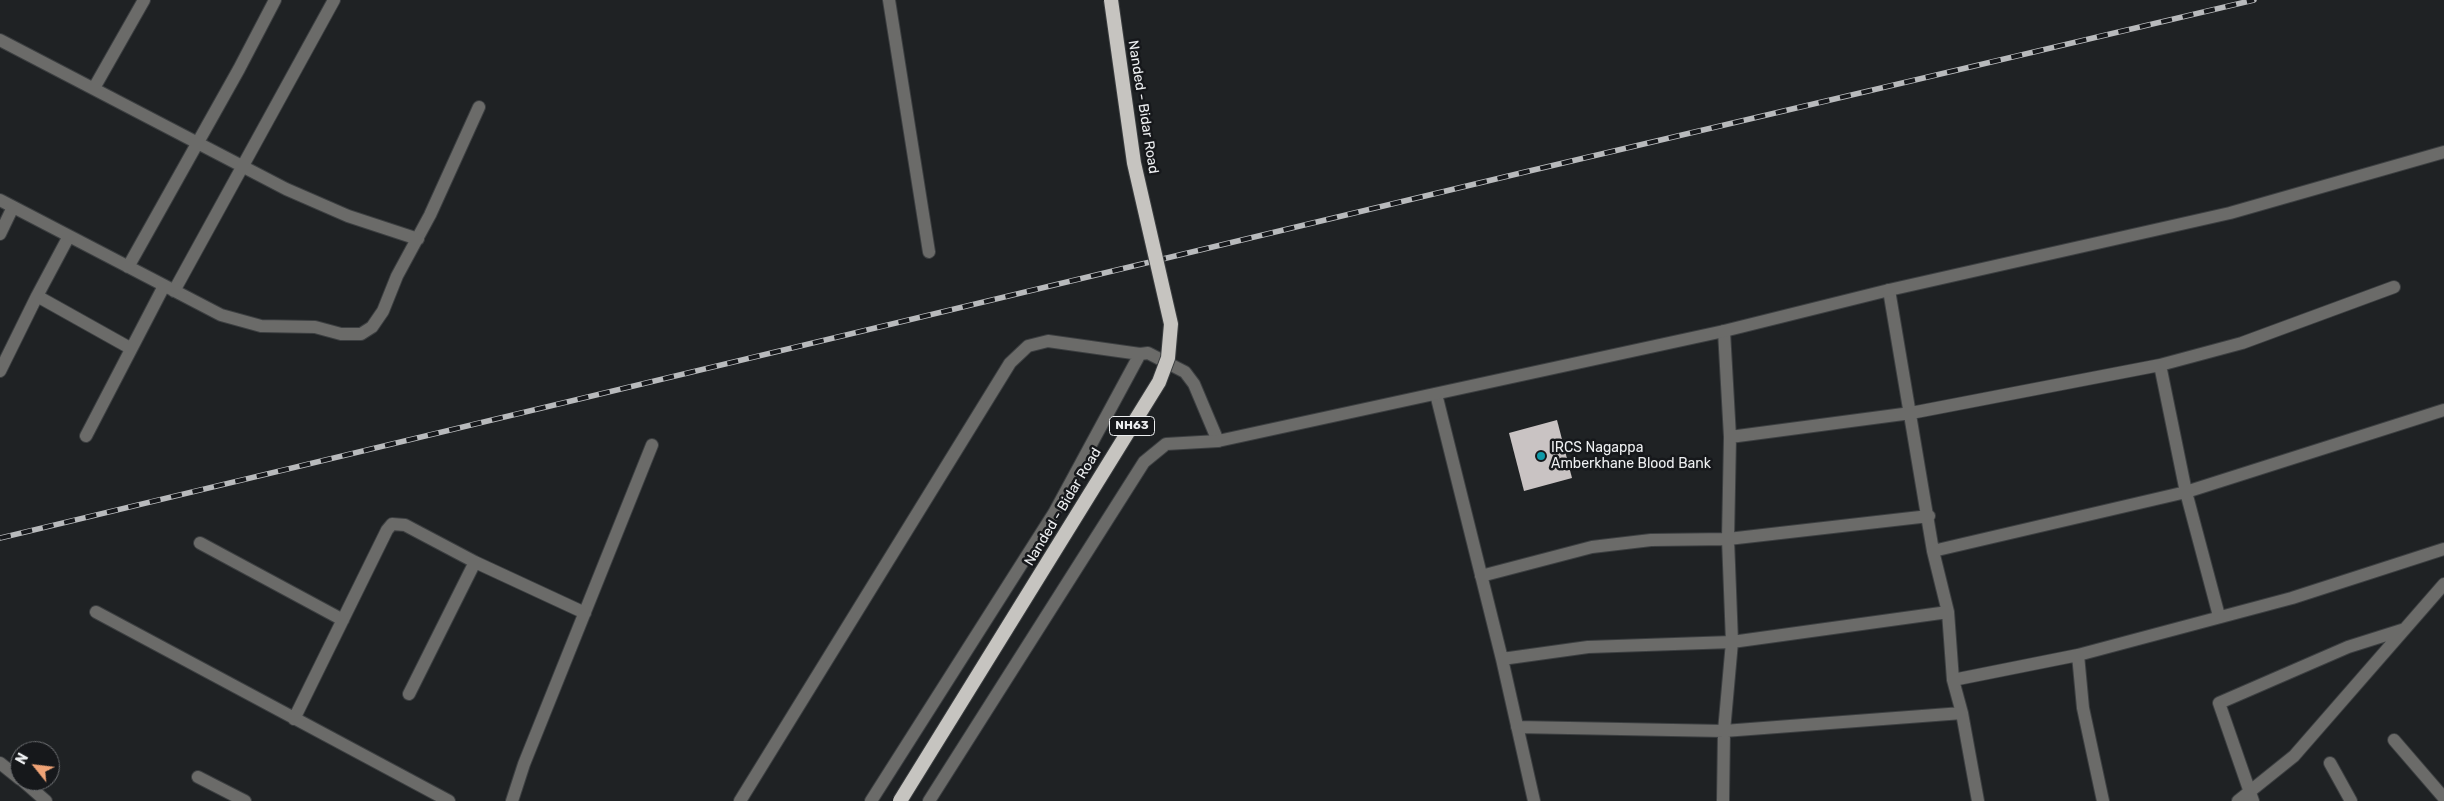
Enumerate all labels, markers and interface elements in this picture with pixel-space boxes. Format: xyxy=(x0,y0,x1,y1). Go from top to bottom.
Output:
street label: Nanded - Bidar Road xyxy=(1124,39,1162,175)
road number: NH63 xyxy=(1110,416,1154,436)
place label: IRCS Nagappa Amberkhane Blood Bank xyxy=(1551,440,1711,472)
street label: Nanded - Bidar Road xyxy=(1021,445,1105,569)
marker: IRCS Nagappa Amberkhane Blood Bank xyxy=(1535,450,1547,462)
north arrow xyxy=(10,741,60,791)
text: N xyxy=(12,750,32,768)

